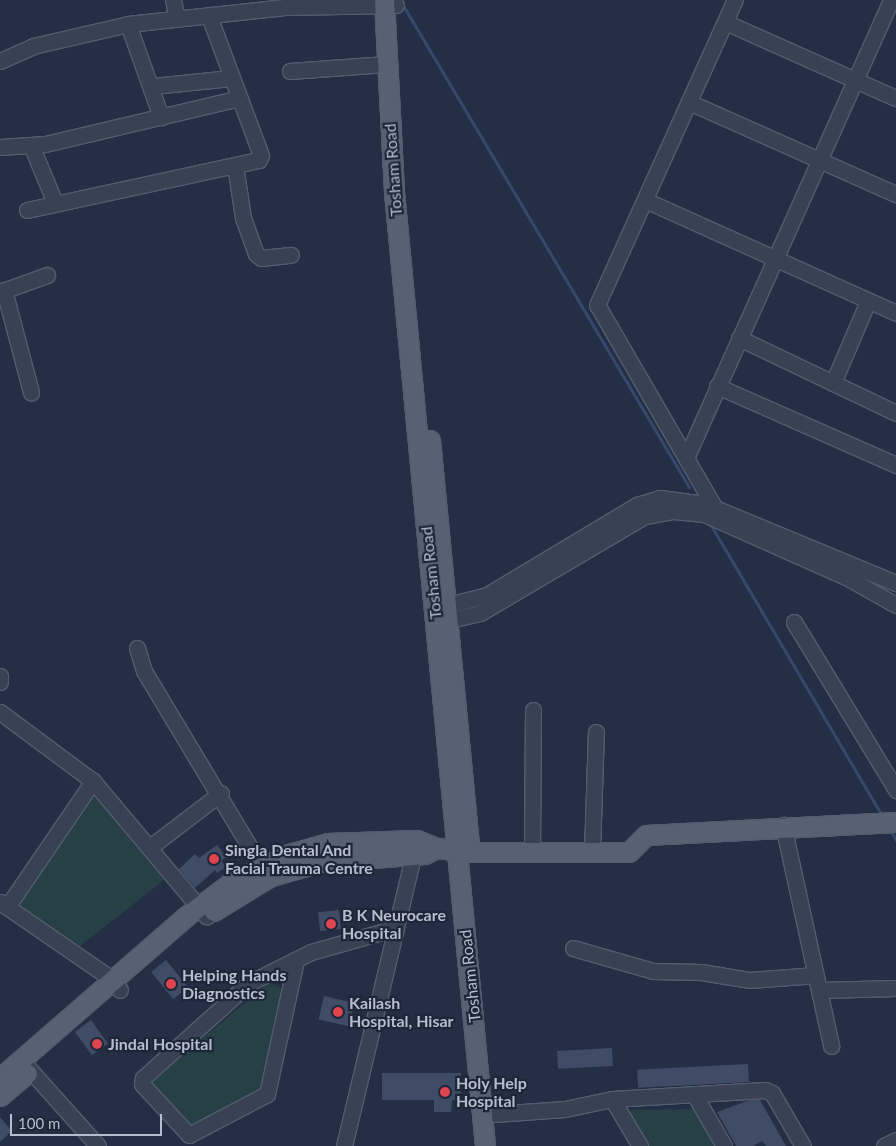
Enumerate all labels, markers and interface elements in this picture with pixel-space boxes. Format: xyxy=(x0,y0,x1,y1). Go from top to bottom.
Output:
street label: Tosham Road xyxy=(380,123,406,217)
street label: Tosham Road xyxy=(417,526,445,620)
place label: Singla Dental And Facial Trauma Centre xyxy=(225,840,373,878)
marker: Singla Dental And Facial Trauma Centre xyxy=(207,852,221,866)
place label: B K Neurocare Hospital xyxy=(342,905,446,943)
marker: B K Neurocare Hospital xyxy=(324,917,338,931)
street label: Tosham Road xyxy=(456,929,484,1023)
place label: Helping Hands Diagnostics xyxy=(182,965,286,1003)
marker: Helping Hands Diagnostics xyxy=(164,977,178,991)
place label: Kailash Hospital, Hisar xyxy=(349,993,454,1031)
marker: Kailash Hospital, Hisar xyxy=(331,1005,345,1019)
place label: Jindal Hospital xyxy=(108,1034,212,1054)
marker: Jindal Hospital xyxy=(90,1037,104,1051)
place label: Holy Help Hospital xyxy=(456,1073,527,1111)
marker: Holy Help Hospital xyxy=(438,1085,452,1099)
scale bar xyxy=(12,1104,165,1136)
text: 100 m xyxy=(18,1114,60,1132)

